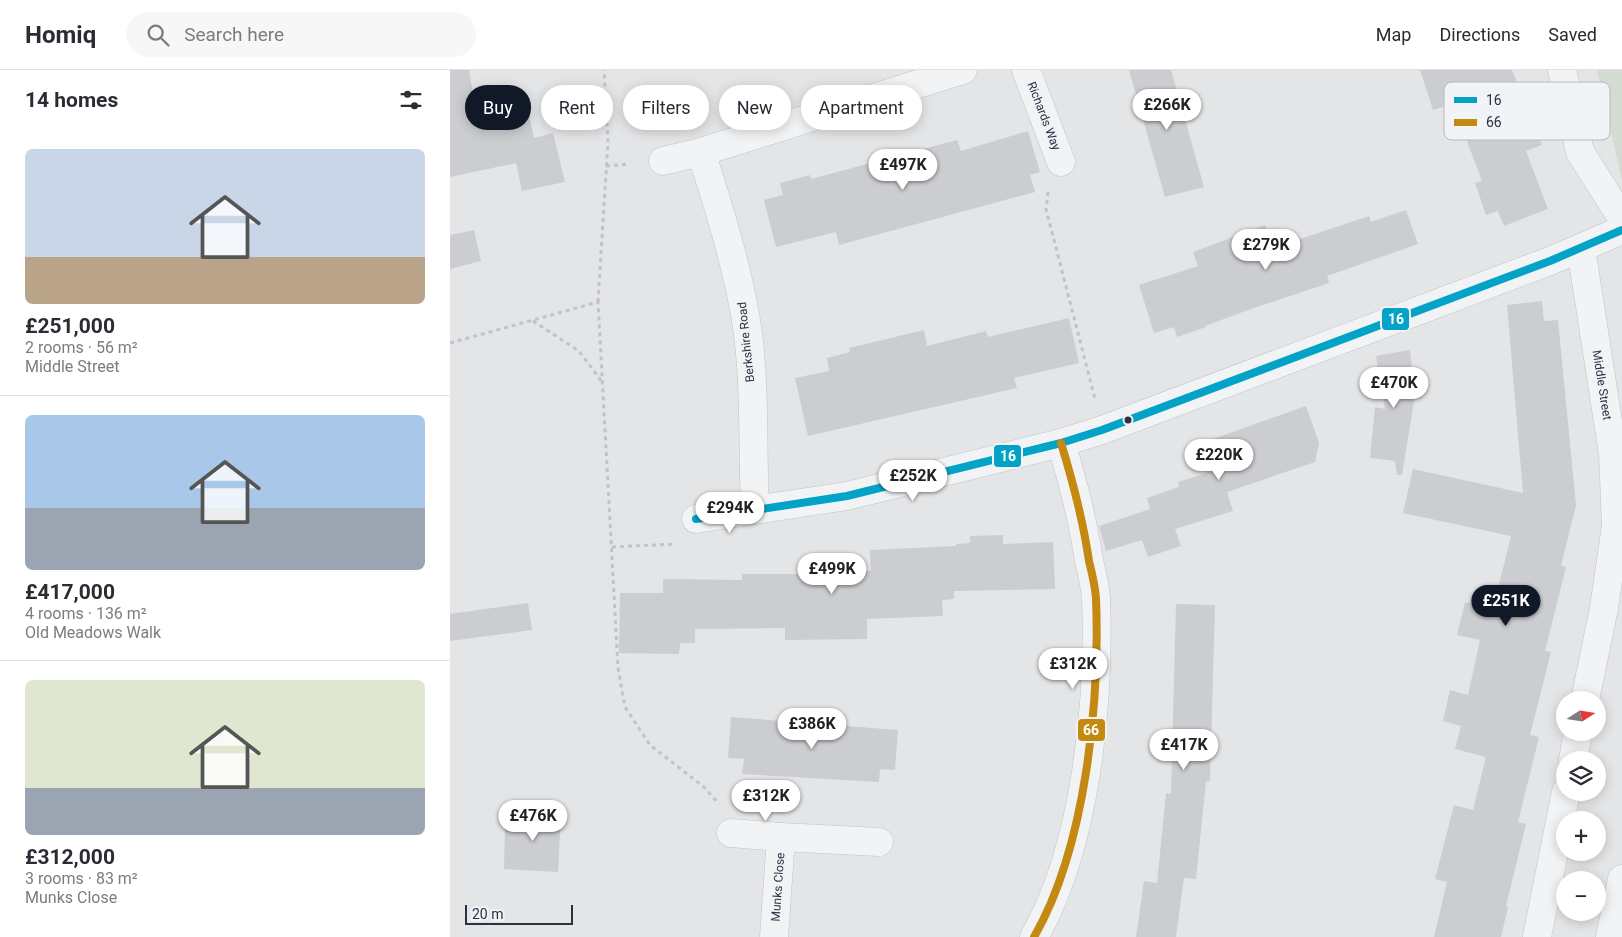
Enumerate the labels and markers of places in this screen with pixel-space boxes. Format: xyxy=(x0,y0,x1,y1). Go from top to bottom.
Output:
pin: £266K xyxy=(1132,88,1202,131)
pin: £497K xyxy=(868,148,938,191)
pin: £279K xyxy=(1231,228,1301,271)
pin: £470K xyxy=(1359,366,1429,409)
unlabelled marker xyxy=(1123,415,1133,425)
pin: £220K xyxy=(1184,438,1254,481)
pin: £252K xyxy=(878,460,948,502)
pin: £294K xyxy=(695,492,765,534)
pin: £499K xyxy=(797,552,867,595)
pin: £251K xyxy=(1471,584,1541,627)
pin: £312K xyxy=(1038,648,1108,690)
pin: £386K xyxy=(777,708,847,750)
pin: £417K xyxy=(1149,728,1219,771)
pin: £312K xyxy=(731,780,801,822)
pin: £476K xyxy=(498,800,568,842)

